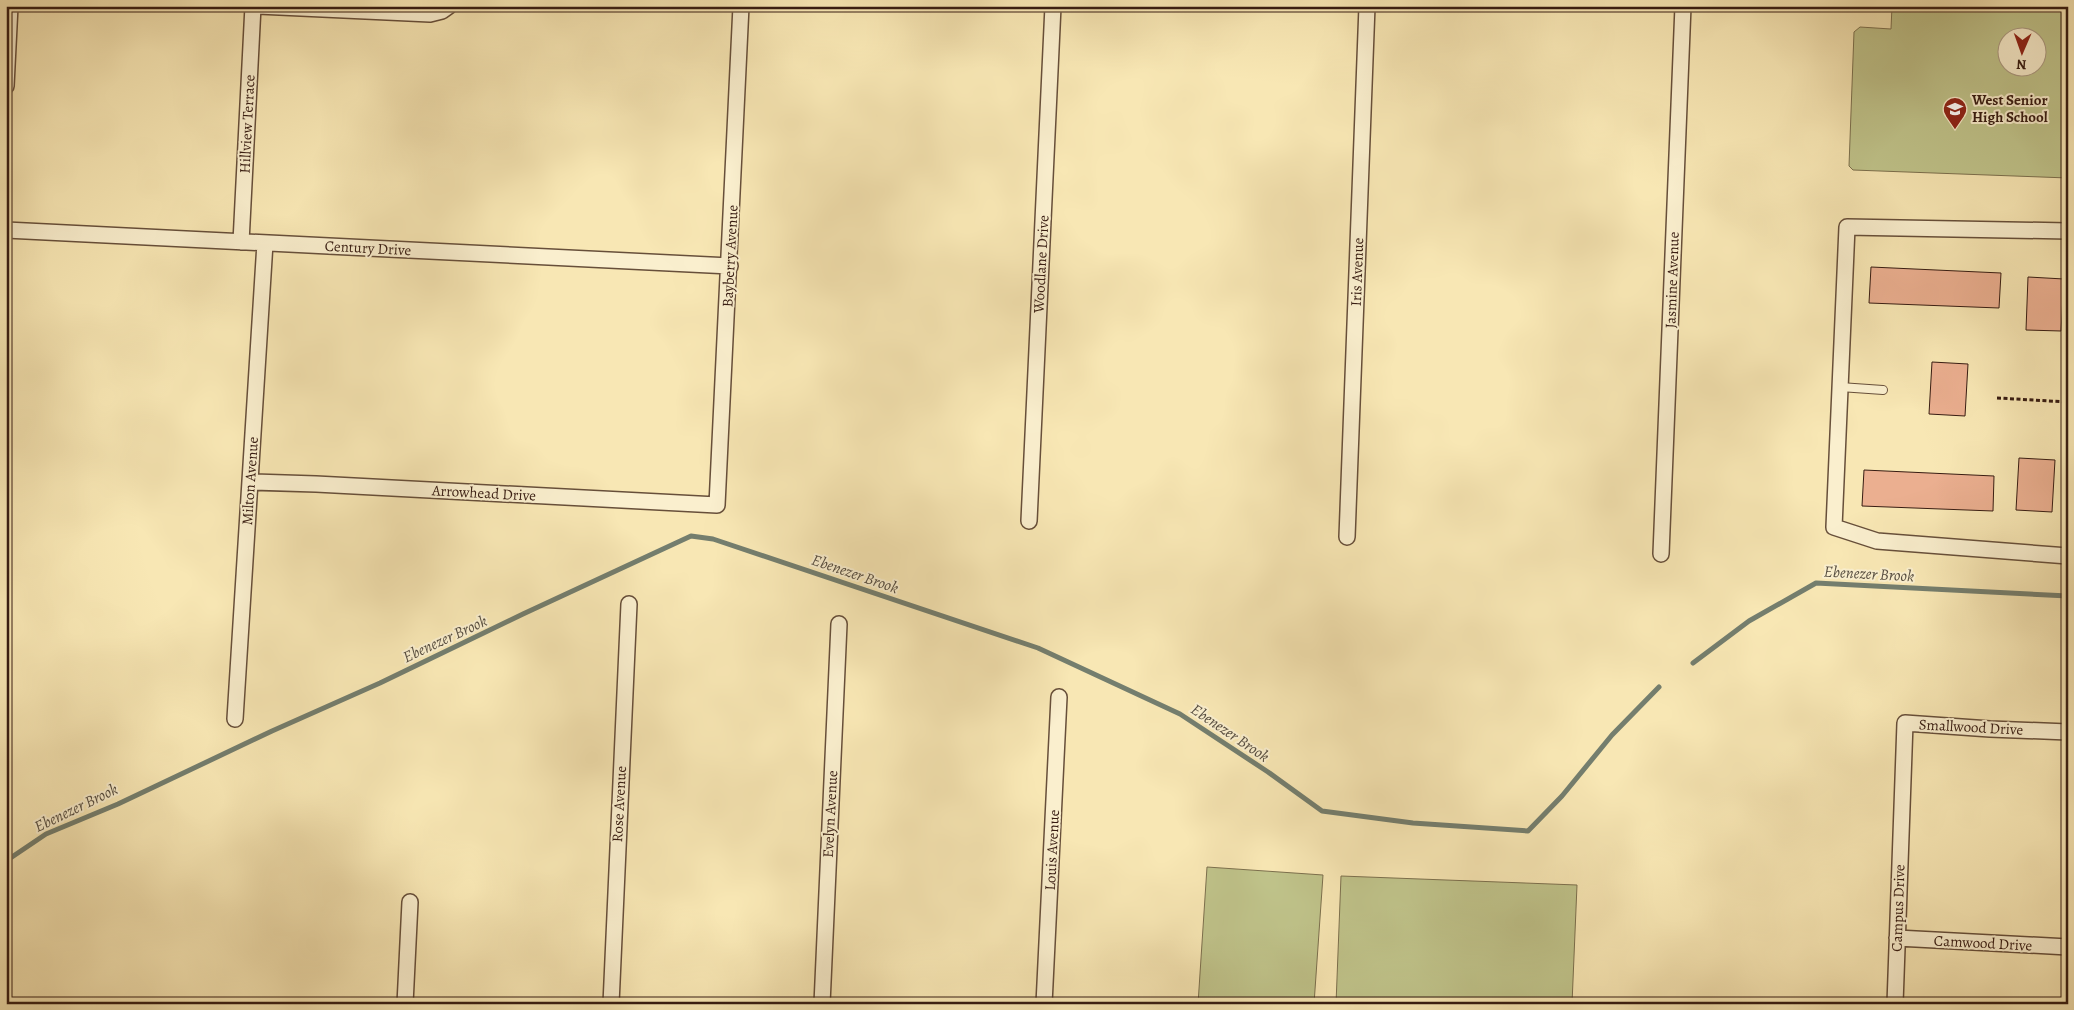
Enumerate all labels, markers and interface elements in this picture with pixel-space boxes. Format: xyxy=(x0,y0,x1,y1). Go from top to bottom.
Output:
north arrow xyxy=(1996,28,2046,78)
text: N xyxy=(2016,55,2027,74)
street label: Hillview Terrace xyxy=(234,74,260,174)
place label: West Senior High School xyxy=(1971,90,2048,127)
school or university icon: West Senior High School xyxy=(1942,96,1968,130)
street label: Bayberry Avenue xyxy=(717,204,743,308)
street label: Woodlane Drive xyxy=(1028,214,1054,315)
street label: Jasmine Avenue xyxy=(1660,231,1684,329)
street label: Century Drive xyxy=(324,236,412,260)
street label: Iris Avenue xyxy=(1346,237,1368,307)
street label: Milton Avenue xyxy=(237,436,263,526)
street label: Arrowhead Drive xyxy=(431,480,537,506)
water label: Ebenezer Brook xyxy=(809,549,901,599)
water label: Ebenezer Brook xyxy=(1823,561,1915,587)
water label: Ebenezer Brook xyxy=(399,610,491,668)
water label: Ebenezer Brook xyxy=(1186,699,1274,767)
street label: Smallwood Drive xyxy=(1918,714,2024,740)
street label: Rose Avenue xyxy=(607,765,631,843)
street label: Evelyn Avenue xyxy=(818,769,842,858)
water label: Ebenezer Brook xyxy=(30,778,122,838)
street label: Louis Avenue xyxy=(1040,809,1064,891)
street label: Campus Drive xyxy=(1886,864,1910,952)
street label: Camwood Drive xyxy=(1933,930,2033,956)

